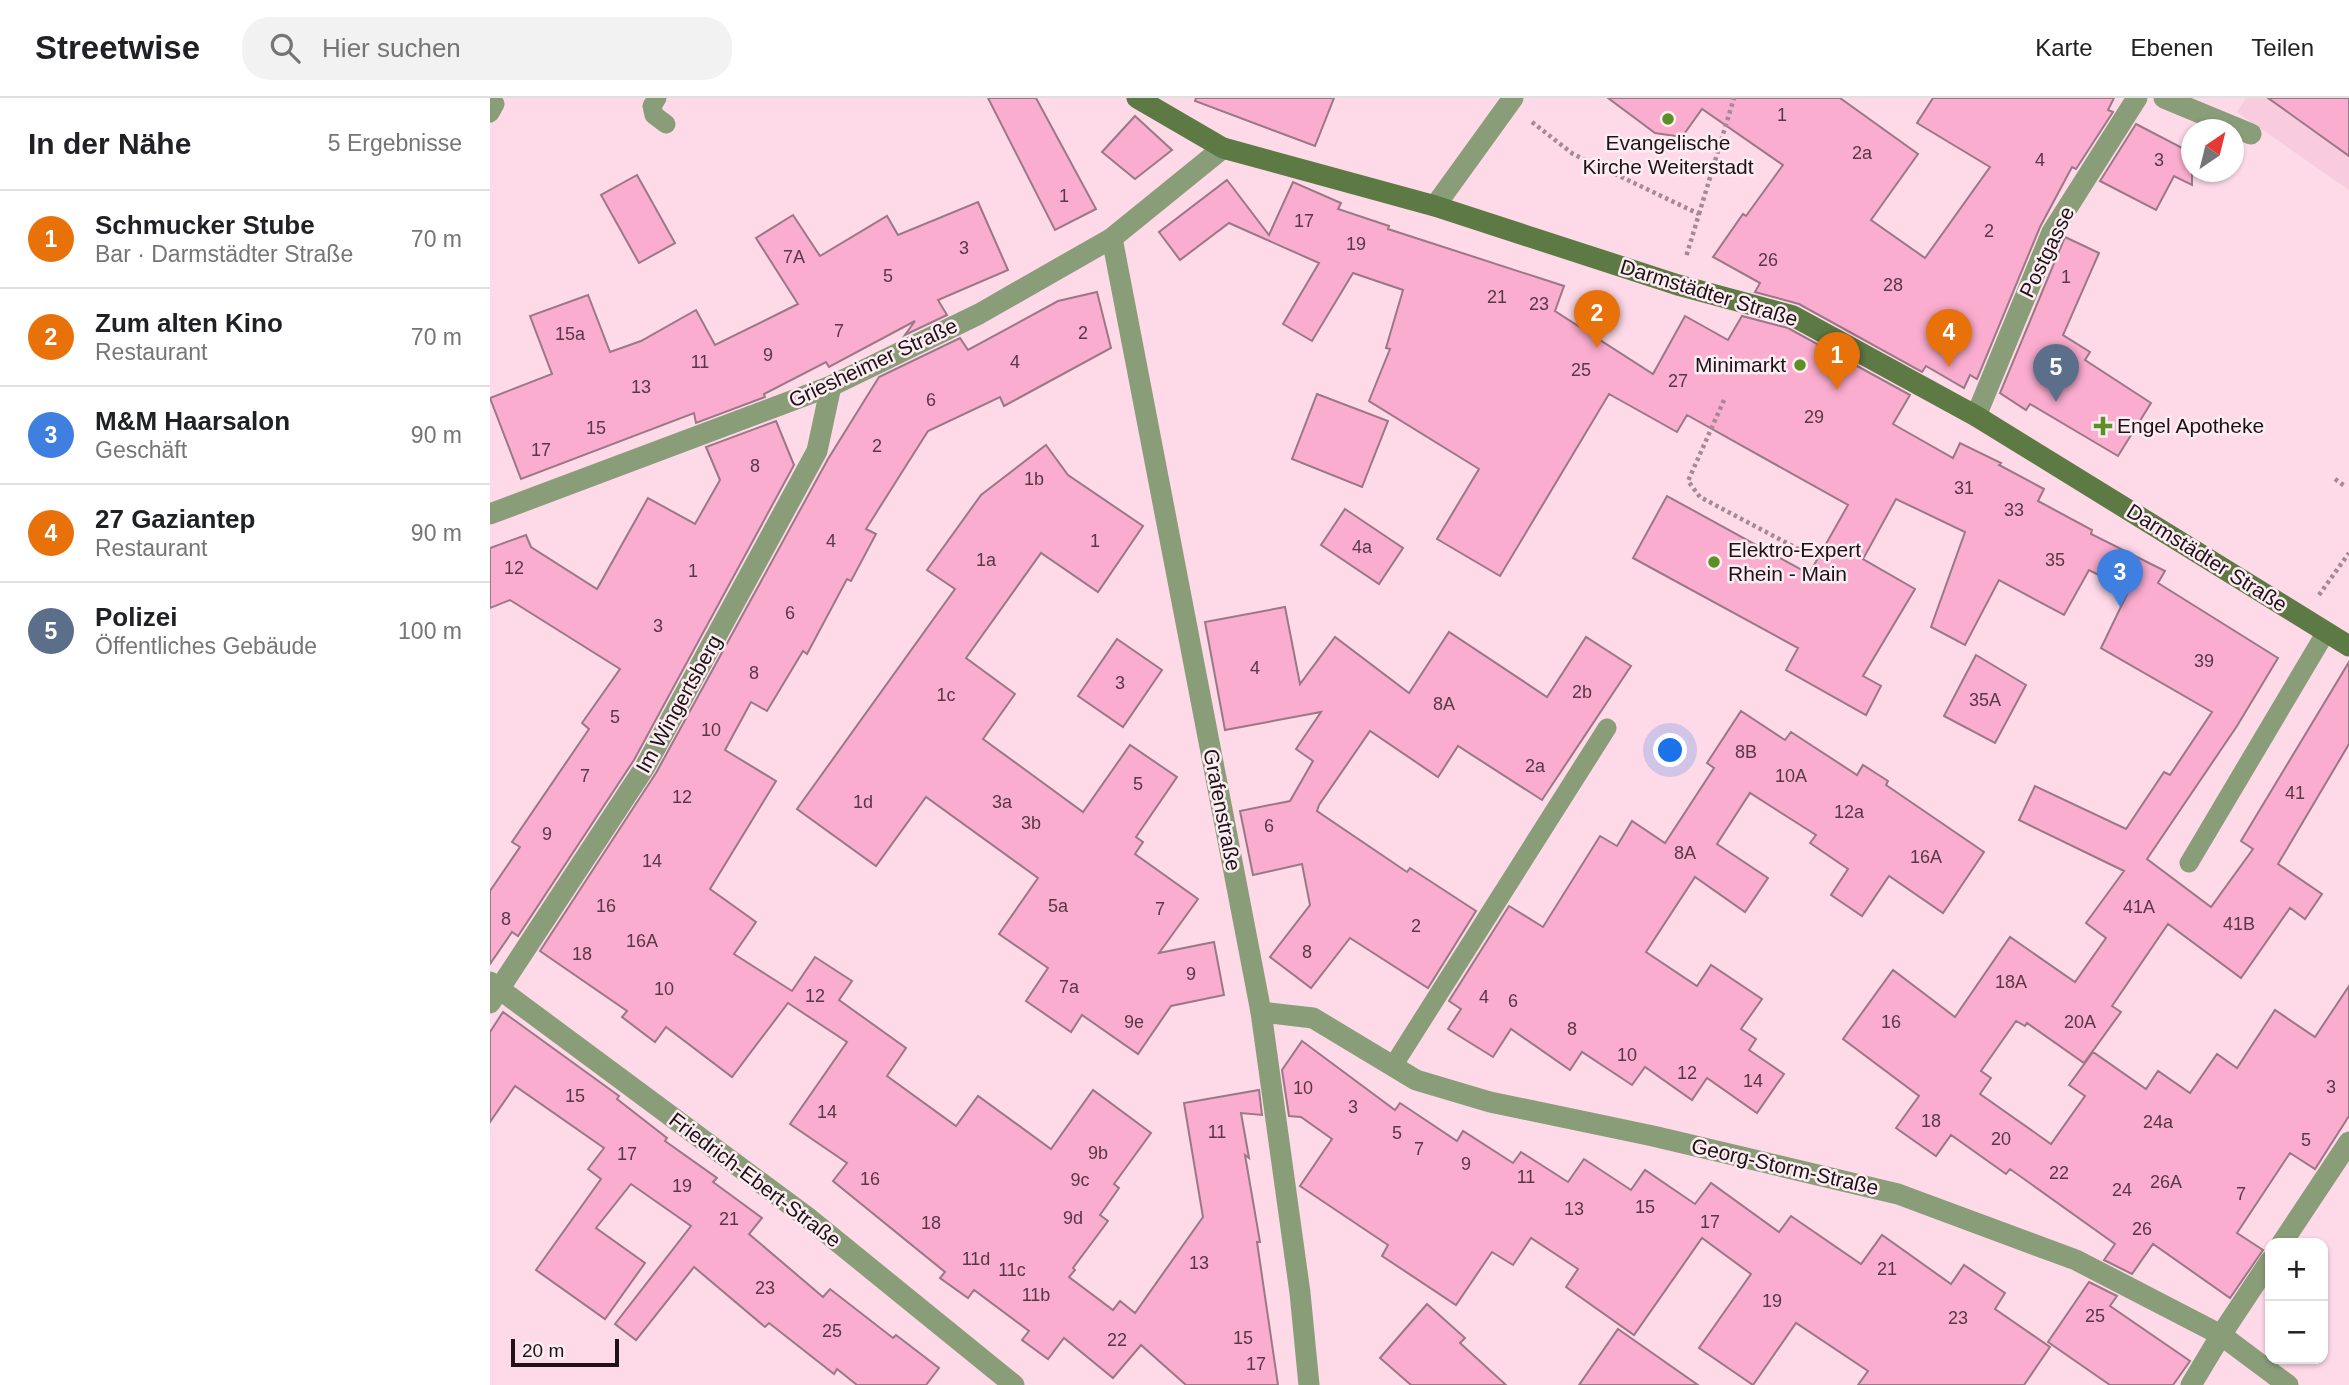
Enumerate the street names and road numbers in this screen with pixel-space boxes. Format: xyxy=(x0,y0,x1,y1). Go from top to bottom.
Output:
street label: Postgasse xyxy=(2015,203,2078,301)
street label: Darmstädter Straße xyxy=(1618,255,1801,330)
street label: Griesheimer Straße xyxy=(785,313,961,412)
street label: Darmstädter Straße xyxy=(2123,499,2292,616)
street label: Im Wingertsberg xyxy=(631,631,726,777)
street label: Grafenstraße xyxy=(1199,747,1246,873)
street label: Friedrich-Ebert-Straße xyxy=(665,1108,846,1252)
street label: Georg-Storm-Straße xyxy=(1689,1134,1881,1199)

